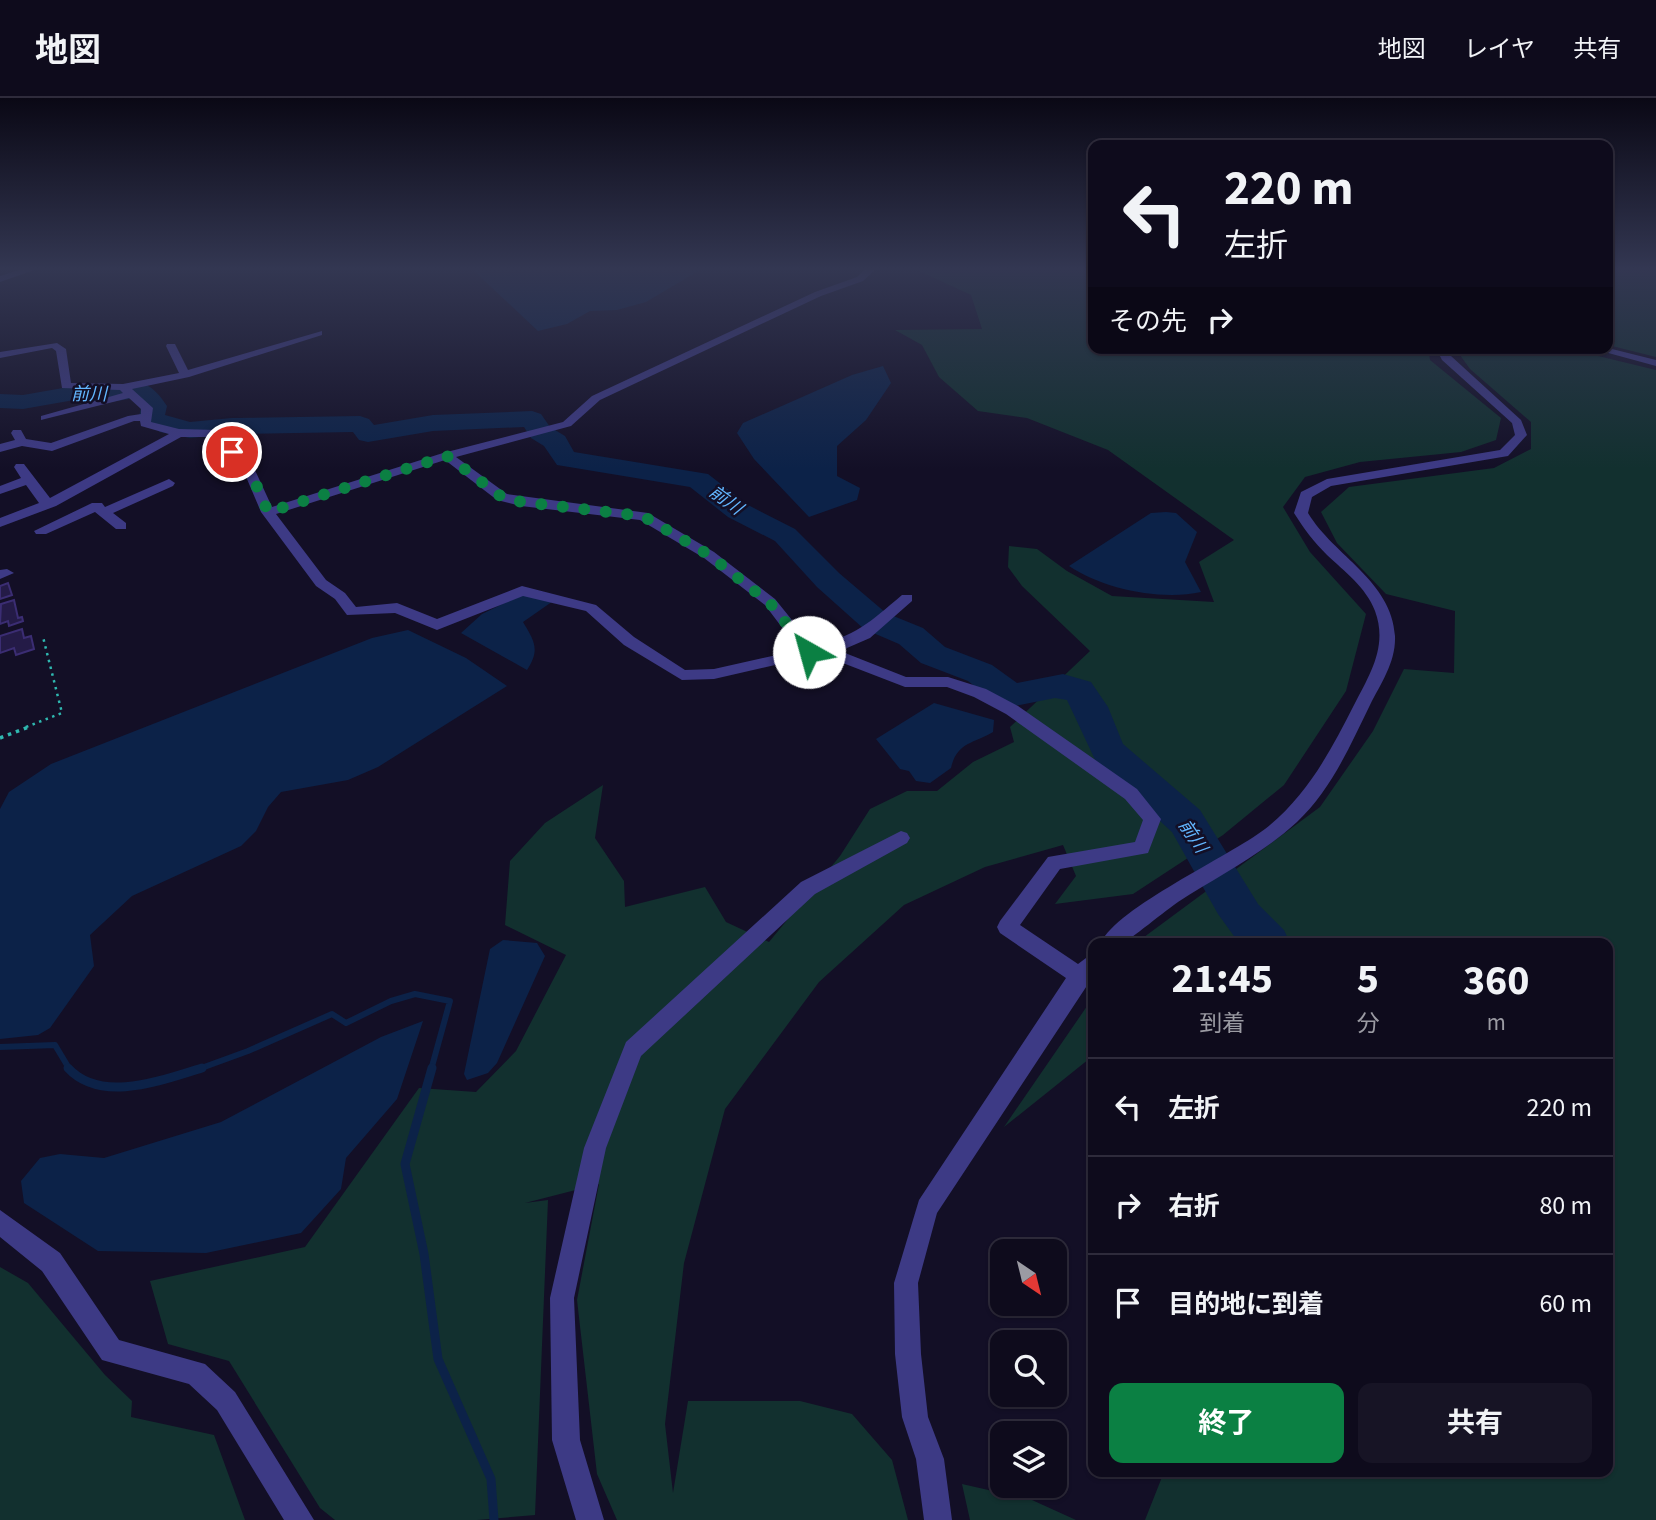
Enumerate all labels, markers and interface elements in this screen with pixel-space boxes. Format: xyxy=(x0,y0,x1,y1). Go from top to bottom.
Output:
text: 地図 xyxy=(35,27,101,74)
text: 地図 xyxy=(1378,32,1426,67)
text: レイヤ xyxy=(1464,32,1535,67)
text: 共有 xyxy=(1573,32,1621,67)
text: 220 m xyxy=(1224,154,1353,224)
icon: left xyxy=(1109,168,1200,259)
text: 左折 xyxy=(1224,223,1288,269)
icon: right xyxy=(1201,301,1239,339)
text: その先 xyxy=(1109,303,1187,340)
water label: 前川 xyxy=(71,382,109,407)
pin xyxy=(202,422,262,482)
icon: arrive xyxy=(213,433,251,471)
water label: 前川 xyxy=(704,480,749,522)
position arrow xyxy=(772,615,846,689)
water label: 前川 xyxy=(1172,814,1214,860)
text: 21:45 xyxy=(1172,949,1273,1009)
text: 5 xyxy=(1357,949,1379,1009)
text: 360 xyxy=(1463,951,1529,1011)
text: m xyxy=(1487,1006,1506,1039)
text: 到着 xyxy=(1199,1007,1245,1040)
text: 分 xyxy=(1356,1007,1379,1040)
icon: left xyxy=(1109,1088,1147,1126)
text: 220 m xyxy=(1526,1089,1592,1126)
text: 左折 xyxy=(1168,1090,1220,1127)
icon: right xyxy=(1109,1186,1147,1224)
text: 80 m xyxy=(1539,1187,1592,1224)
text: 右折 xyxy=(1168,1188,1220,1225)
north arrow xyxy=(990,1239,1068,1316)
map controls xyxy=(990,1239,1067,1498)
icon: arrive xyxy=(1109,1284,1147,1322)
text: 60 m xyxy=(1539,1285,1592,1322)
text: 目的地に到着 xyxy=(1168,1286,1324,1323)
button: search xyxy=(990,1330,1067,1407)
button: 終了 xyxy=(1109,1383,1344,1463)
button: 共有 xyxy=(1358,1383,1592,1463)
button: layers xyxy=(990,1421,1067,1498)

